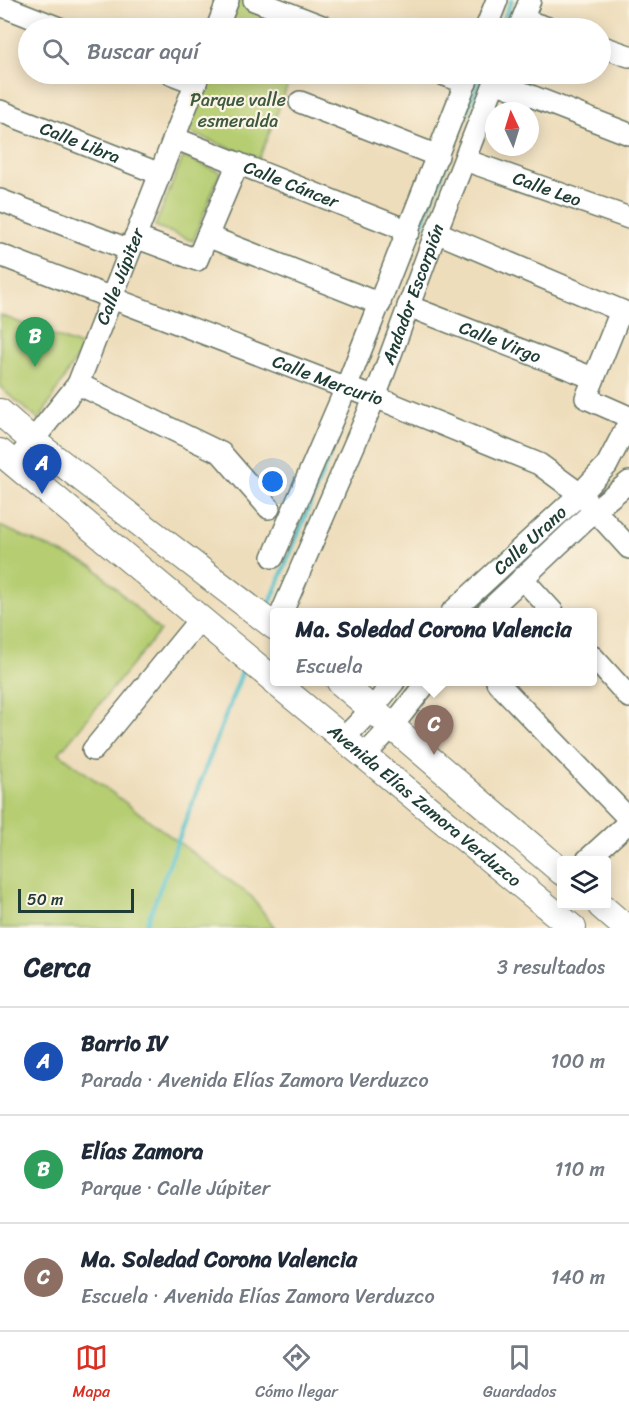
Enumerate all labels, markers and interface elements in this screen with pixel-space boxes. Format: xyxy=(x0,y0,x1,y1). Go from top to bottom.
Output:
search box xyxy=(18,18,611,84)
text: Buscar aquí xyxy=(87,32,199,71)
icon: search xyxy=(39,35,72,68)
park label: Parque valle esmeralda xyxy=(190,84,286,137)
north arrow xyxy=(485,102,539,156)
street label: Calle Libra xyxy=(35,112,125,173)
street label: Calle Cáncer xyxy=(239,151,345,218)
street label: Calle Leo xyxy=(508,162,586,216)
street label: Andador Escorpión xyxy=(372,219,454,370)
street label: Calle Júpiter xyxy=(87,222,154,330)
street label: Calle Virgo xyxy=(454,311,546,372)
pin: B xyxy=(15,318,54,367)
street label: Calle Mercurio xyxy=(268,345,388,415)
pin: A xyxy=(22,444,62,494)
your location xyxy=(258,467,287,496)
street label: Calle Urano xyxy=(485,497,575,583)
popup xyxy=(270,608,597,686)
text: Ma. Soledad Corona Valencia xyxy=(295,610,572,649)
text: Escuela xyxy=(295,649,363,684)
pin: C xyxy=(414,706,454,755)
street label: Avenida Elías Zamora Verduzco xyxy=(320,715,529,896)
map controls xyxy=(557,856,611,910)
button: layers xyxy=(557,856,611,910)
text: 50 m xyxy=(27,885,63,914)
scale bar xyxy=(18,886,134,914)
text: Cerca xyxy=(24,944,90,990)
text: 3 resultados xyxy=(497,950,605,985)
text: Barrio IV xyxy=(81,1024,168,1063)
text: A xyxy=(37,1044,50,1079)
text: 100 m xyxy=(551,1044,605,1079)
text: Parada · Avenida Elías Zamora Verduzco xyxy=(81,1063,429,1098)
text: Elías Zamora xyxy=(81,1132,203,1171)
text: B xyxy=(37,1152,50,1187)
text: 110 m xyxy=(555,1152,605,1187)
text: Parque · Calle Júpiter xyxy=(81,1171,270,1206)
text: Ma. Soledad Corona Valencia xyxy=(81,1240,357,1279)
text: C xyxy=(37,1260,50,1295)
text: 140 m xyxy=(551,1260,605,1295)
text: Escuela · Avenida Elías Zamora Verduzco xyxy=(81,1279,435,1314)
tab: Mapa xyxy=(73,1341,110,1406)
tab: Cómo llegar xyxy=(255,1341,338,1406)
tab: Guardados xyxy=(483,1341,556,1406)

